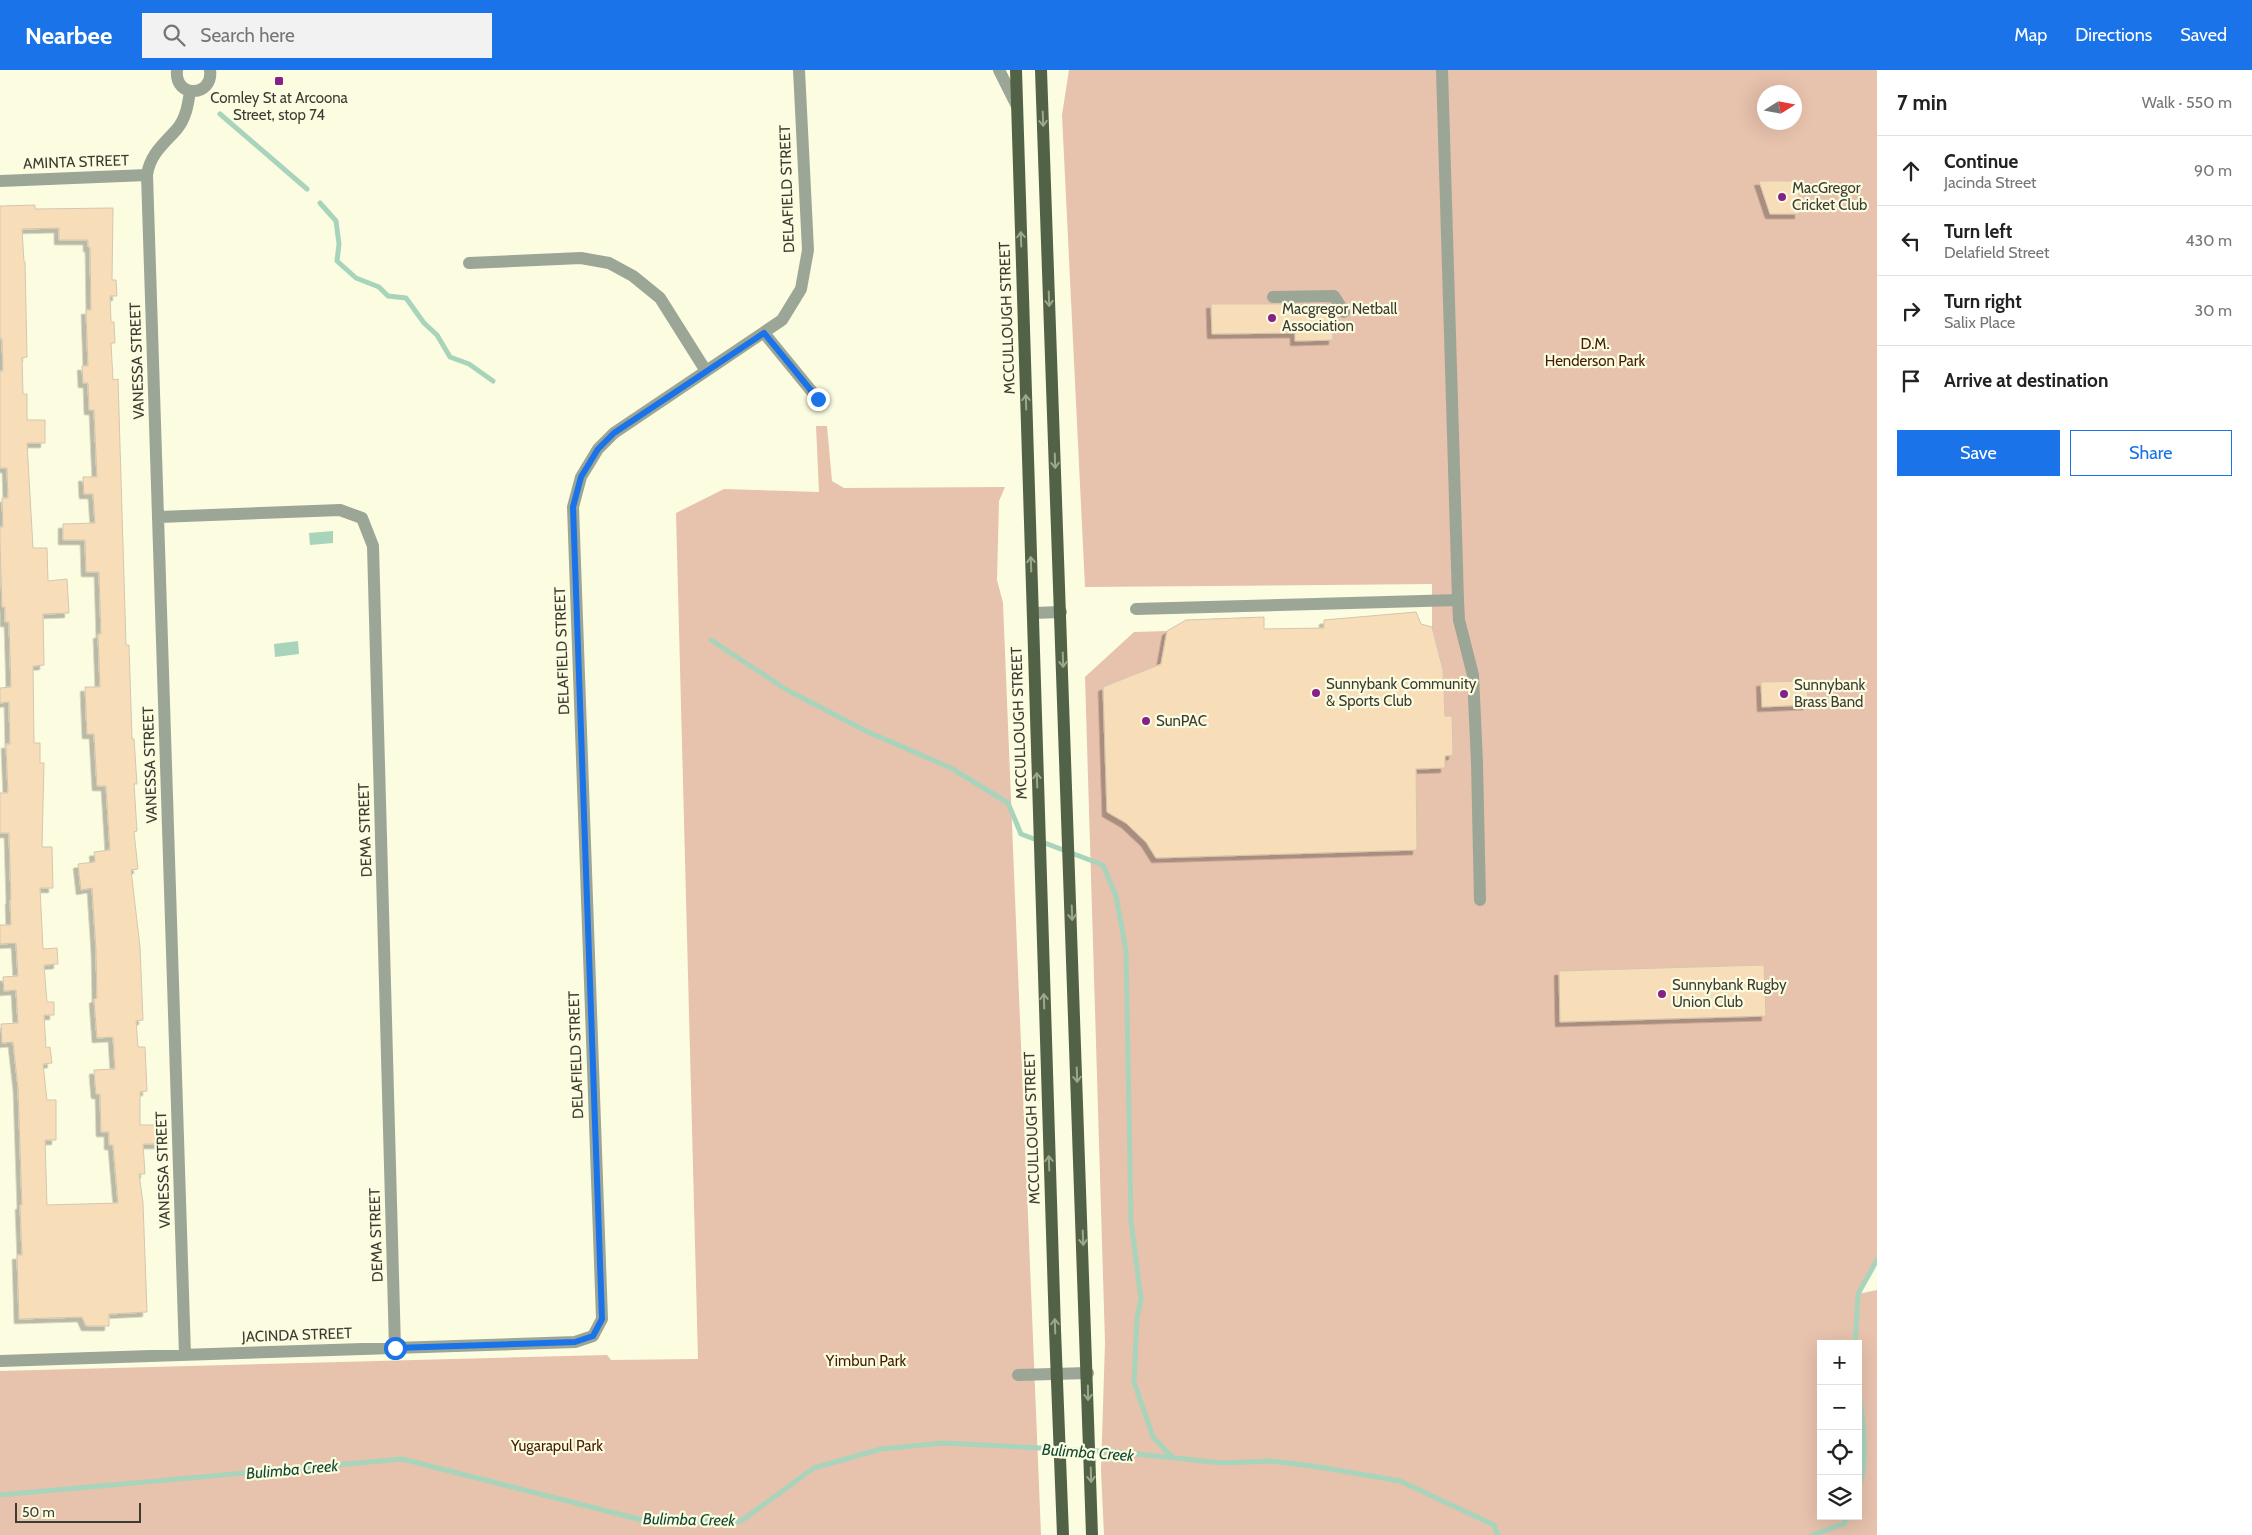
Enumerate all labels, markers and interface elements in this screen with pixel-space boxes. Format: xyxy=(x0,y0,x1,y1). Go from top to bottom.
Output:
search box xyxy=(142,13,492,58)
text: Nearbee xyxy=(25,21,112,50)
icon: search xyxy=(160,21,188,49)
text: Search here xyxy=(200,24,295,47)
text: Map xyxy=(2014,24,2047,46)
text: Directions xyxy=(2075,24,2152,46)
text: Saved xyxy=(2180,24,2227,46)
marker: Comley St at Arcoona Street, stop 74 xyxy=(273,75,285,87)
north arrow xyxy=(1757,85,1802,130)
place label: Comley St at Arcoona Street, stop 74 xyxy=(210,89,349,124)
text: 7 min xyxy=(1897,90,1947,115)
text: Walk · 550 m xyxy=(2142,93,2232,112)
one-way arrow xyxy=(1038,110,1047,126)
street label: DELAFIELD STREET xyxy=(776,125,798,253)
text: Continue xyxy=(1944,150,2018,173)
street label: AMINTA STREET xyxy=(23,151,129,173)
icon: ahead xyxy=(1897,157,1925,185)
text: 90 m xyxy=(2194,161,2232,180)
text: Jacinda Street xyxy=(1944,173,2036,192)
place label: MacGregor Cricket Club xyxy=(1792,179,1867,214)
marker: MacGregor Cricket Club xyxy=(1776,191,1788,203)
text: Turn left xyxy=(1944,220,2012,243)
icon: left xyxy=(1897,227,1925,255)
text: 430 m xyxy=(2185,231,2232,250)
one-way arrow xyxy=(1016,232,1026,248)
street label: MCCULLOUGH STREET xyxy=(995,241,1019,395)
text: Delafield Street xyxy=(1944,243,2049,262)
one-way arrow xyxy=(1045,290,1054,306)
text: Turn right xyxy=(1944,290,2022,313)
icon: right xyxy=(1897,297,1925,325)
place label: Macgregor Netball Association xyxy=(1282,300,1398,335)
text: 30 m xyxy=(2195,301,2232,320)
street label: VANESSA STREET xyxy=(126,302,148,420)
marker: Macgregor Netball Association xyxy=(1266,312,1278,324)
text: Salix Place xyxy=(1944,313,2015,332)
park label: D.M. Henderson Park xyxy=(1545,335,1645,370)
icon: arrive xyxy=(1897,367,1925,395)
text: Arrive at destination xyxy=(1944,369,2108,392)
route end xyxy=(807,388,830,411)
one-way arrow xyxy=(1021,394,1031,410)
button: Save xyxy=(1897,430,2060,476)
button: Share xyxy=(2070,430,2232,476)
one-way arrow xyxy=(1051,453,1060,469)
one-way arrow xyxy=(1026,557,1036,573)
street label: DELAFIELD STREET xyxy=(551,587,573,715)
street label: MCCULLOUGH STREET xyxy=(1007,646,1031,800)
one-way arrow xyxy=(1058,652,1067,668)
place label: Sunnybank Community & Sports Club xyxy=(1326,675,1477,710)
place label: Sunnybank Brass Band xyxy=(1794,676,1866,711)
marker: Sunnybank Community & Sports Club xyxy=(1310,687,1322,699)
marker: Sunnybank Brass Band xyxy=(1778,688,1790,700)
street label: VANESSA STREET xyxy=(139,706,161,824)
place label: SunPAC xyxy=(1156,712,1207,730)
marker: SunPAC xyxy=(1140,715,1152,727)
one-way arrow xyxy=(1033,773,1042,789)
street label: DEMA STREET xyxy=(354,782,376,878)
one-way arrow xyxy=(1067,905,1076,921)
place label: Sunnybank Rugby Union Club xyxy=(1672,976,1787,1011)
marker: Sunnybank Rugby Union Club xyxy=(1656,988,1668,1000)
street label: DELAFIELD STREET xyxy=(565,991,587,1119)
one-way arrow xyxy=(1040,993,1049,1009)
street label: MCCULLOUGH STREET xyxy=(1020,1051,1044,1205)
one-way arrow xyxy=(1073,1067,1082,1083)
street label: VANESSA STREET xyxy=(152,1111,174,1229)
one-way arrow xyxy=(1045,1156,1054,1172)
street label: DEMA STREET xyxy=(365,1187,387,1283)
one-way arrow xyxy=(1078,1229,1088,1245)
one-way arrow xyxy=(1050,1318,1059,1334)
street label: JACINDA STREET xyxy=(241,1324,352,1346)
route start xyxy=(384,1337,407,1360)
map controls xyxy=(1817,1340,1862,1520)
button: + xyxy=(1817,1340,1862,1385)
park label: Yimbun Park xyxy=(825,1352,906,1370)
one-way arrow xyxy=(1083,1384,1093,1401)
button: − xyxy=(1817,1385,1862,1430)
button: locate xyxy=(1817,1430,1862,1475)
park label: Yugarapul Park xyxy=(510,1437,603,1455)
water label: Bulimba Creek xyxy=(1041,1440,1136,1465)
water label: Bulimba Creek xyxy=(245,1456,340,1483)
one-way arrow xyxy=(1086,1467,1095,1483)
button: layers xyxy=(1817,1475,1862,1520)
scale bar xyxy=(15,1500,141,1523)
text: 50 m xyxy=(22,1503,55,1521)
water label: Bulimba Creek xyxy=(643,1509,736,1530)

